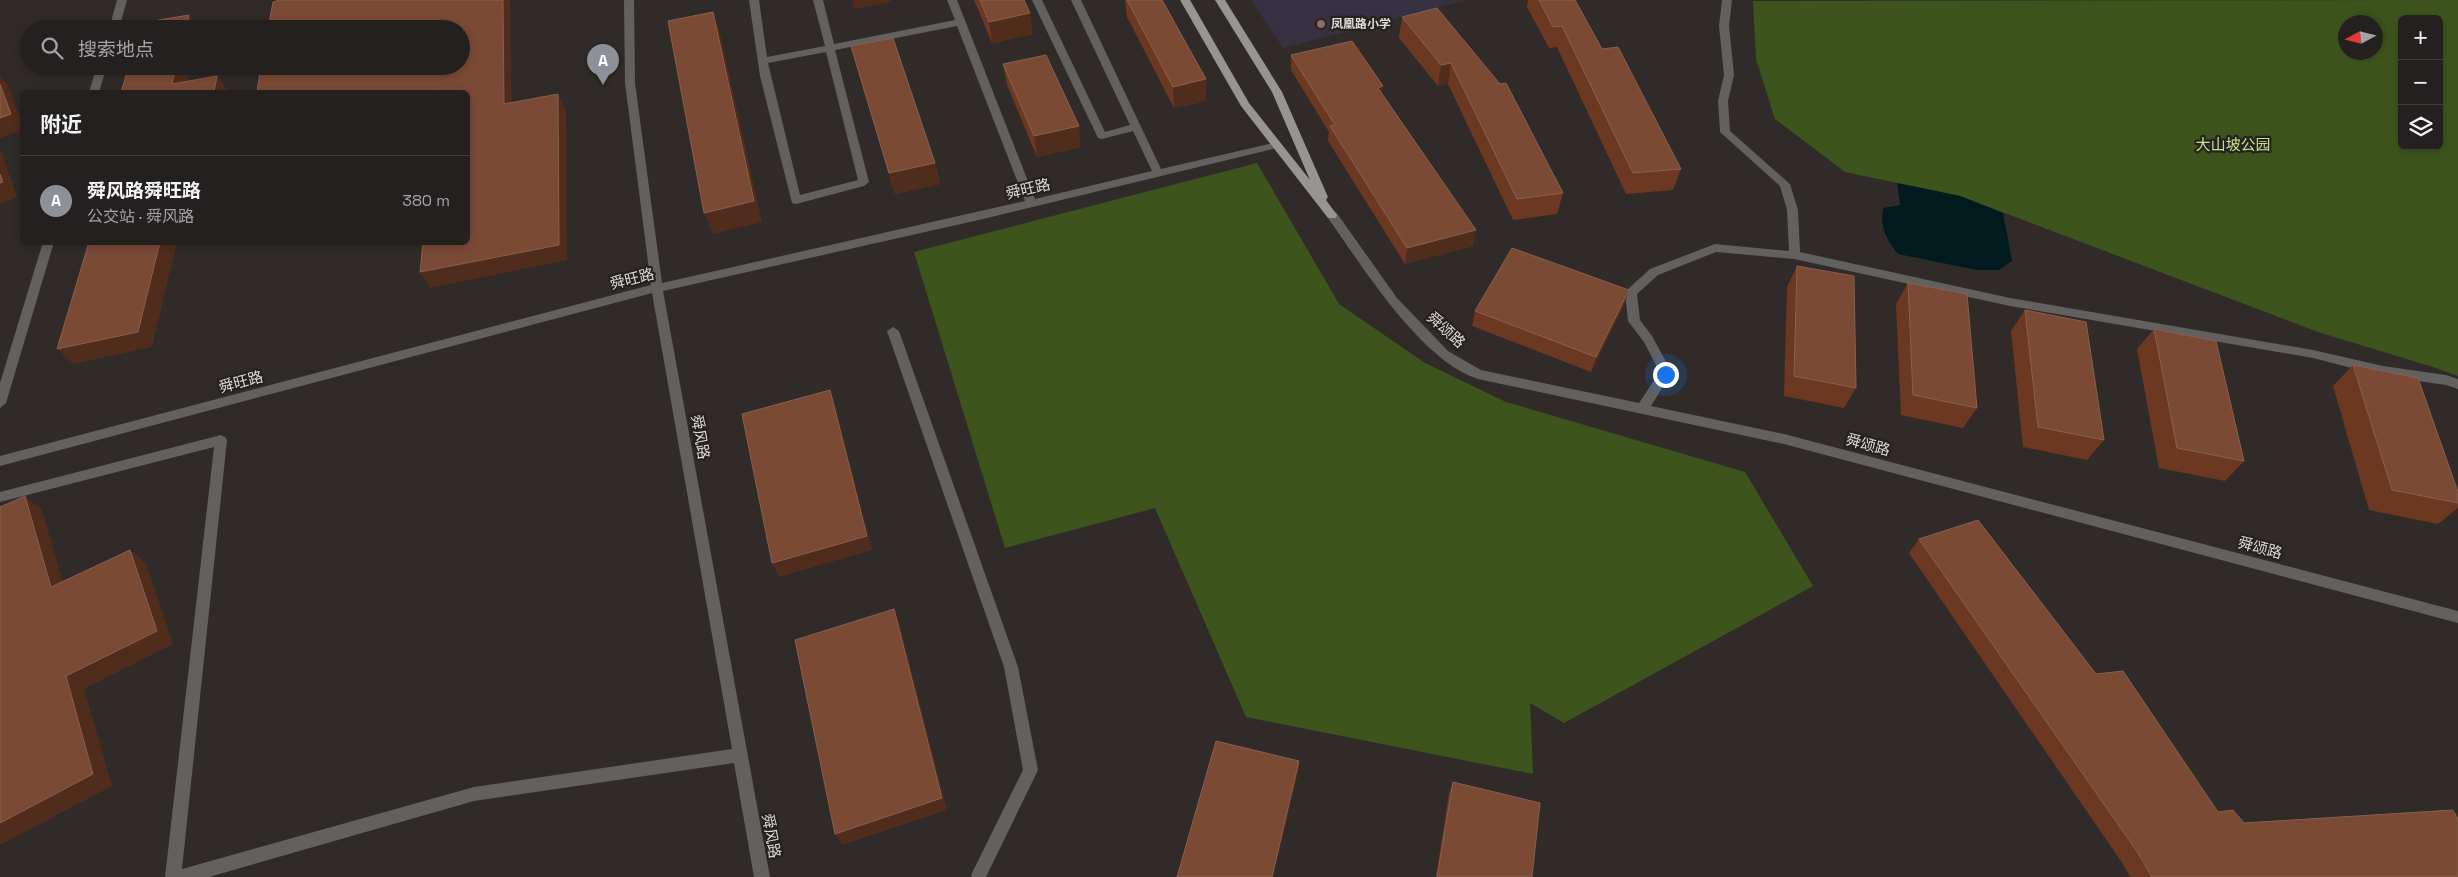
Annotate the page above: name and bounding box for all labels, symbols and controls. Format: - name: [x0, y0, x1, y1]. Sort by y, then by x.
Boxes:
- north arrow: [2338, 15, 2383, 60]
- map controls: [2398, 15, 2443, 150]
- button: +: [2398, 15, 2443, 60]
- place label: 凤凰路小学: [1331, 16, 1391, 32]
- marker: 凤凰路小学: [1315, 18, 1327, 30]
- search box: [20, 20, 470, 75]
- icon: search: [38, 34, 66, 62]
- text: 搜索地点: [78, 37, 154, 62]
- pin: A: [587, 44, 619, 85]
- button: −: [2398, 60, 2443, 105]
- button: layers: [2398, 105, 2443, 150]
- text: 附近: [40, 111, 82, 138]
- park label: 大山坡公园: [2195, 135, 2271, 154]
- street label: 舜旺路: [1004, 174, 1052, 203]
- text: 舜风路舜旺路: [87, 178, 201, 203]
- text: A: [51, 190, 61, 211]
- text: 380 m: [402, 190, 450, 211]
- text: 公交站 · 舜风路: [87, 206, 194, 227]
- street label: 舜旺路: [608, 264, 656, 293]
- street label: 舜颂路: [1423, 308, 1469, 352]
- your location: [1653, 362, 1679, 388]
- street label: 舜旺路: [217, 367, 265, 397]
- street label: 舜风路: [687, 413, 714, 461]
- street label: 舜颂路: [1844, 430, 1892, 460]
- street label: 舜颂路: [2236, 533, 2284, 563]
- street label: 舜风路: [758, 812, 785, 860]

